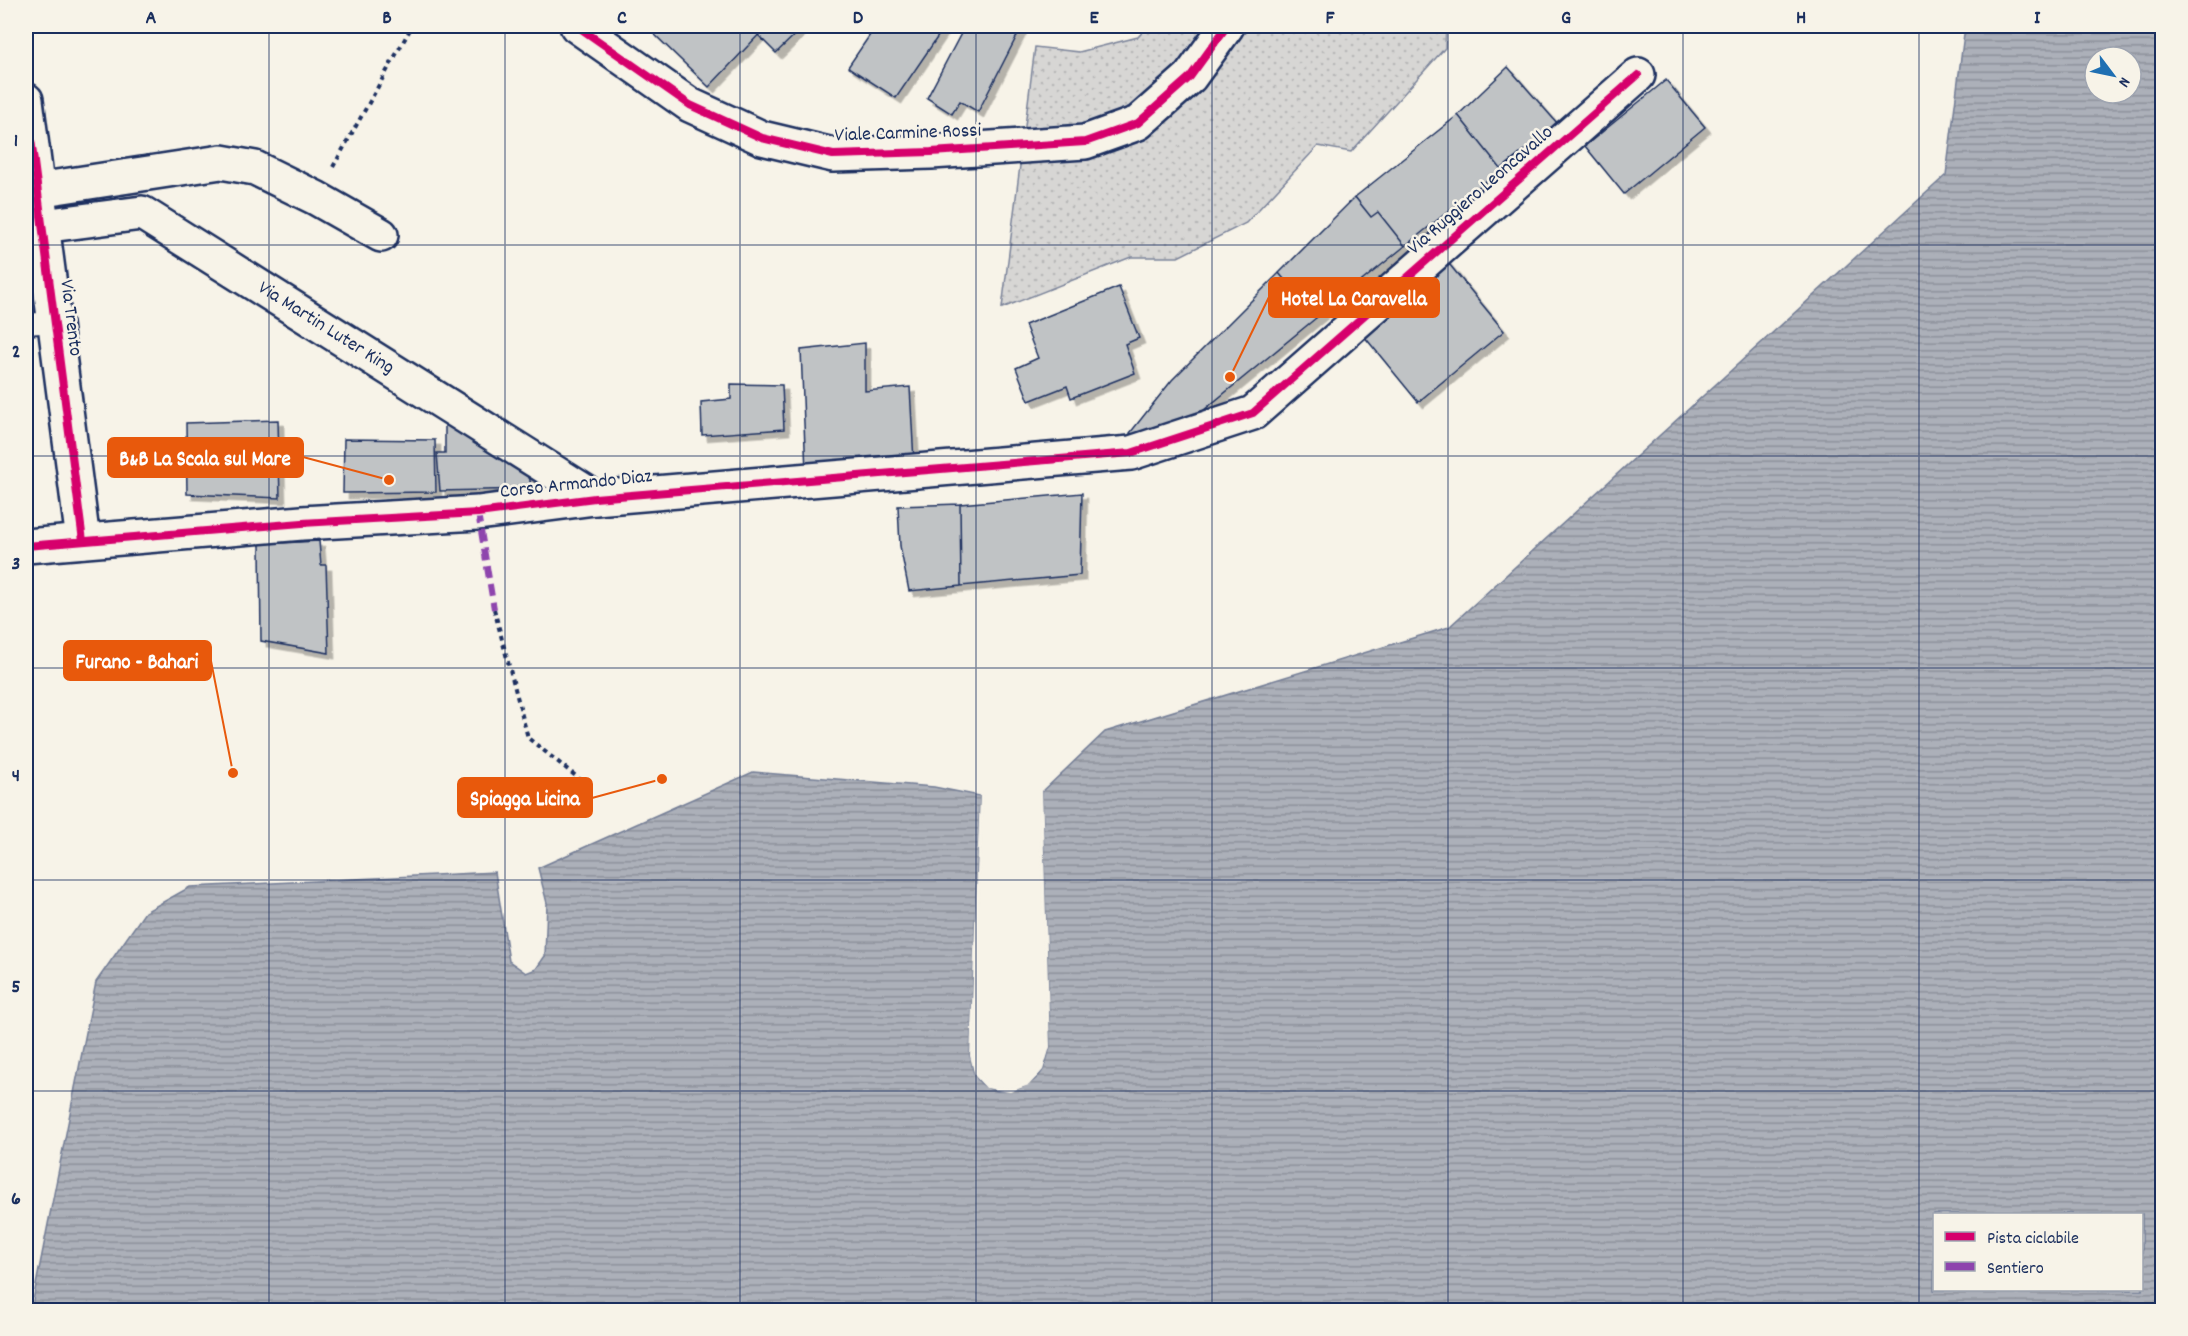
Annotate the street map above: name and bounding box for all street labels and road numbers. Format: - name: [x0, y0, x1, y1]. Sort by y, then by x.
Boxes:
- street label: Viale Carmine Rossi: [834, 117, 982, 151]
- street label: Via Ruggiero Leoncavallo: [1402, 120, 1560, 262]
- street label: Via Martin Luter King: [252, 275, 400, 382]
- street label: Via Trento: [51, 278, 89, 358]
- street label: Corso Armando Diaz: [499, 463, 654, 507]

